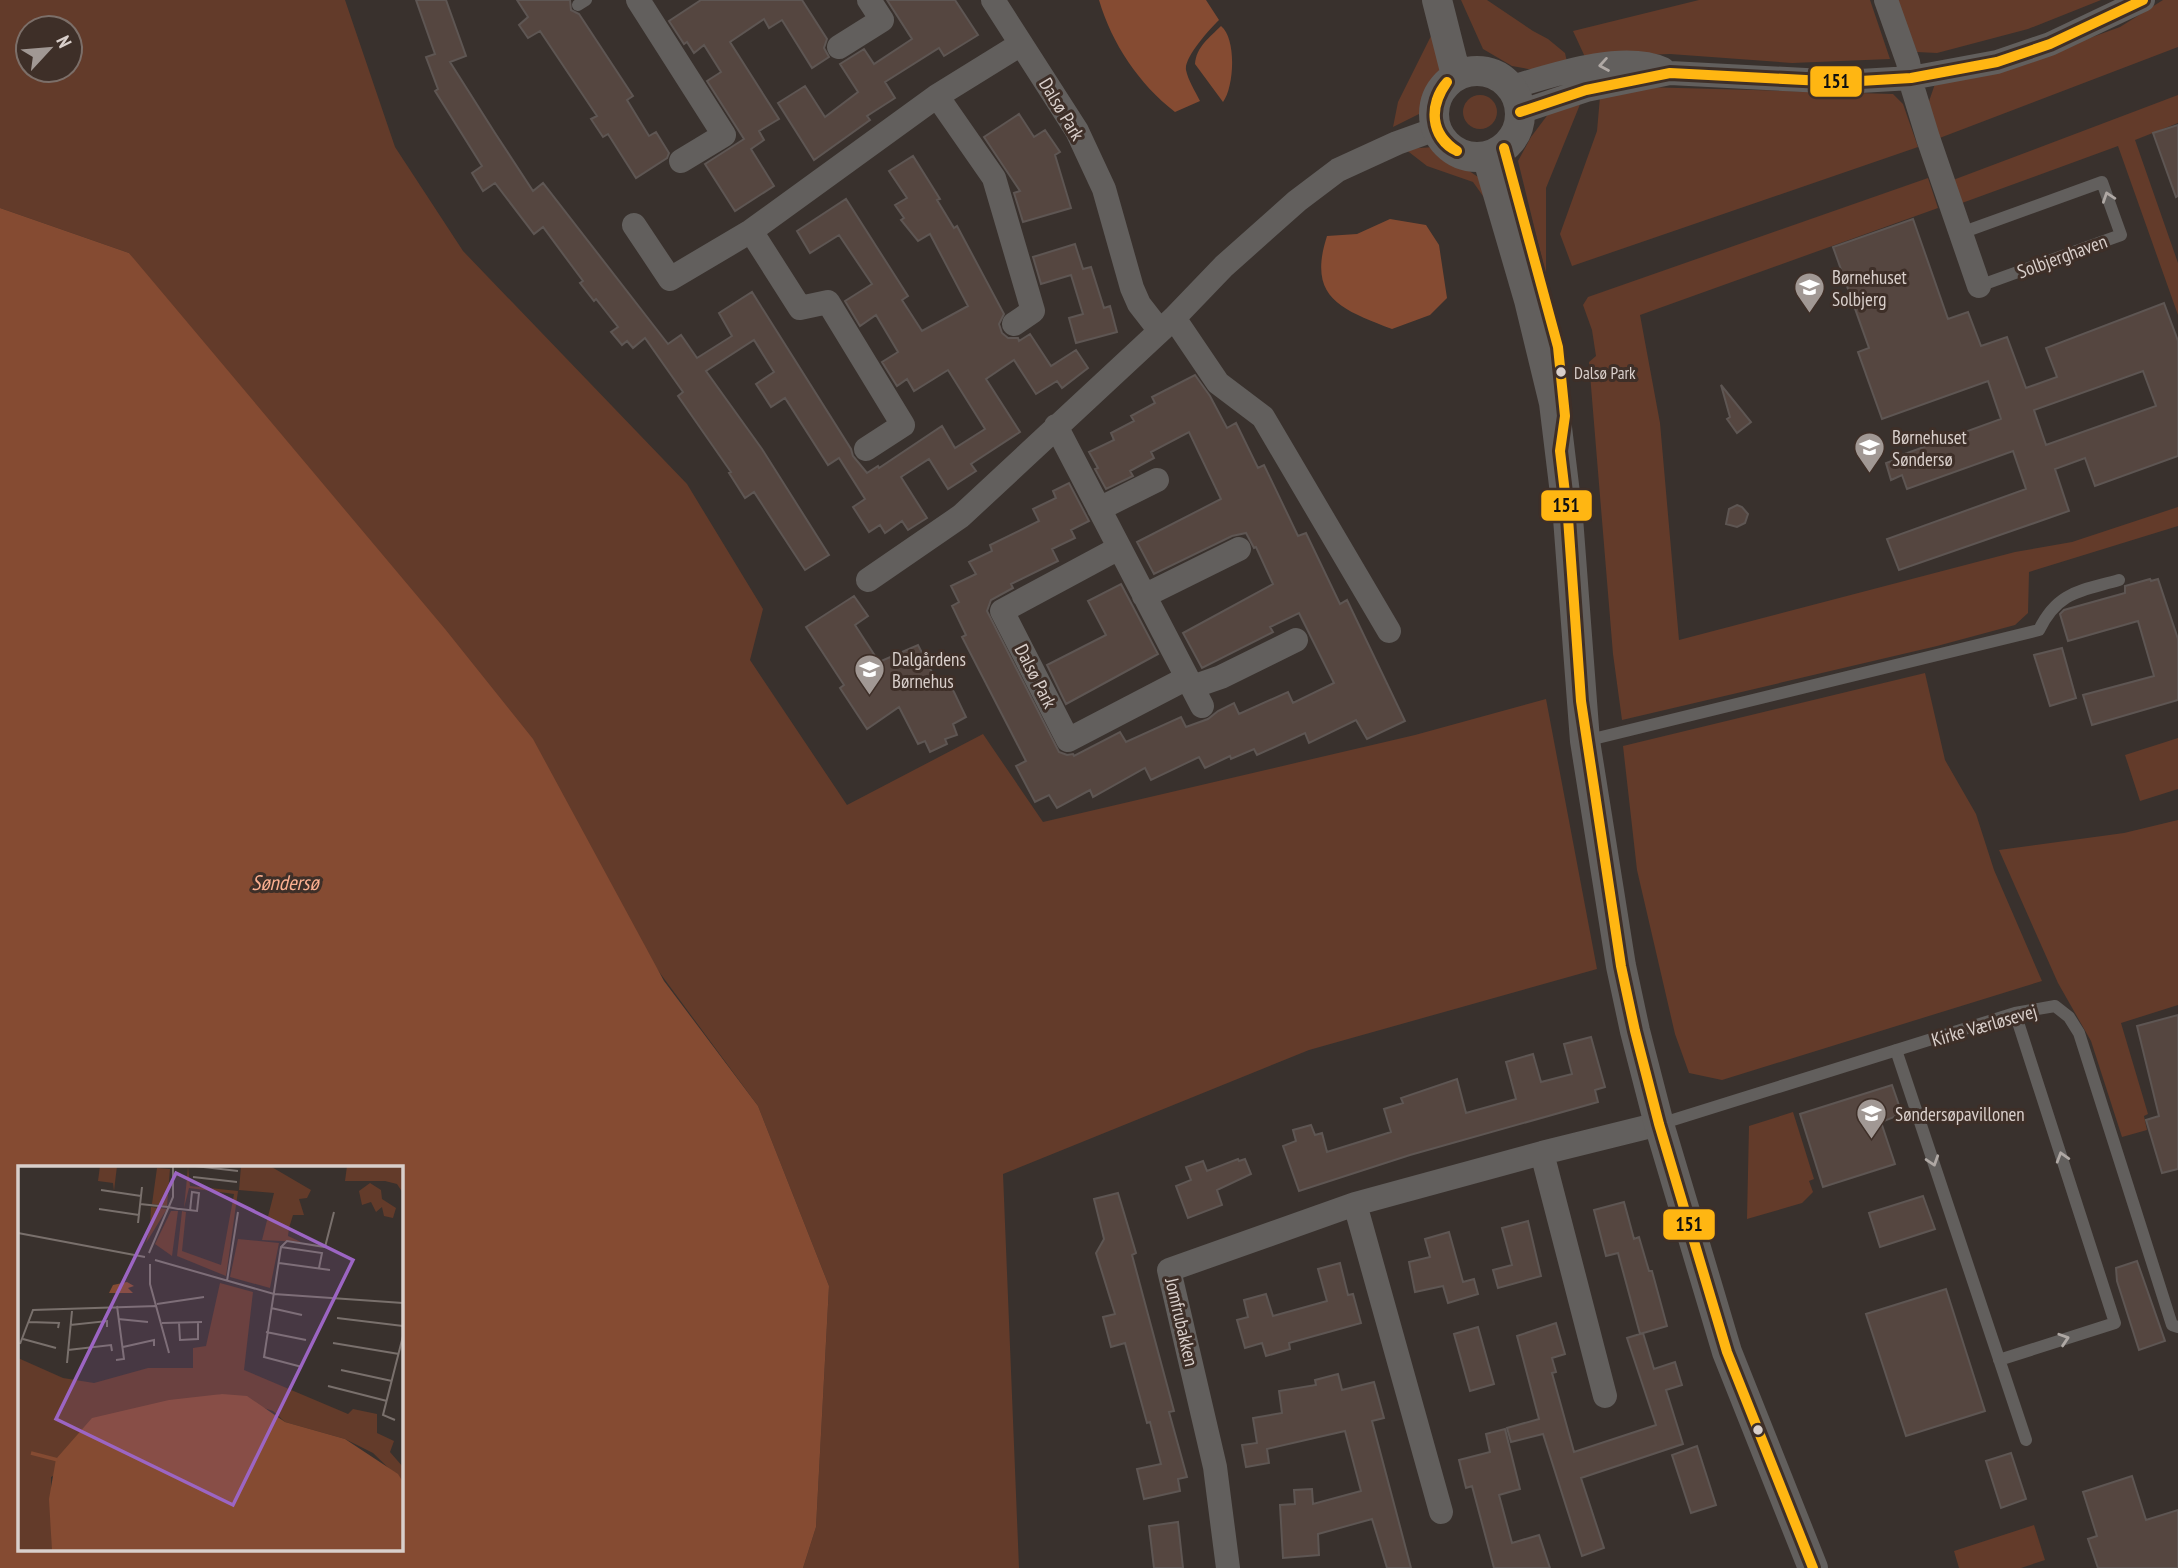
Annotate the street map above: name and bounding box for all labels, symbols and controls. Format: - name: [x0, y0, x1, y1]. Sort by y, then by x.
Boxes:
- north arrow: [14, 14, 84, 84]
- text: N: [51, 32, 77, 51]
- one-way arrow: [1598, 57, 1610, 72]
- line badge: 151: [1809, 65, 1863, 98]
- text: 151: [1822, 69, 1850, 93]
- street label: Dalsø Park: [1034, 73, 1090, 145]
- one-way arrow: [2102, 192, 2116, 204]
- street label: Solbjerghaven: [2014, 229, 2110, 283]
- place label: Børnehuset Solbjerg: [1832, 265, 1908, 311]
- school or university icon: Børnehuset Solbjerg: [1792, 271, 1826, 315]
- place label: Dalsø Park: [1574, 362, 1636, 384]
- marker: Dalsø Park: [1554, 365, 1568, 379]
- place label: Børnehuset Søndersø: [1892, 425, 1968, 471]
- school or university icon: Børnehuset Søndersø: [1852, 431, 1886, 475]
- line badge: 151: [1540, 489, 1593, 522]
- text: 151: [1552, 493, 1580, 517]
- street label: Dalsø Park: [1010, 640, 1063, 713]
- place label: Dalgårdens Børnehus: [892, 647, 966, 693]
- school or university icon: Dalgårdens Børnehus: [852, 653, 886, 697]
- water label: Søndersø: [251, 869, 320, 896]
- street label: Kirke Værløsevej: [1928, 998, 2040, 1052]
- school or university icon: Søndersøpavillonen: [1855, 1097, 1889, 1141]
- place label: Søndersøpavillonen: [1895, 1102, 2025, 1126]
- one-way arrow: [2056, 1152, 2071, 1164]
- one-way arrow: [1925, 1155, 1939, 1167]
- inset map: [18, 1166, 402, 1550]
- line badge: 151: [1662, 1208, 1716, 1241]
- text: 151: [1675, 1212, 1703, 1236]
- street label: Jomfrubakken: [1160, 1274, 1204, 1369]
- one-way arrow: [2057, 1333, 2070, 1347]
- unlabelled marker: [1751, 1423, 1765, 1437]

